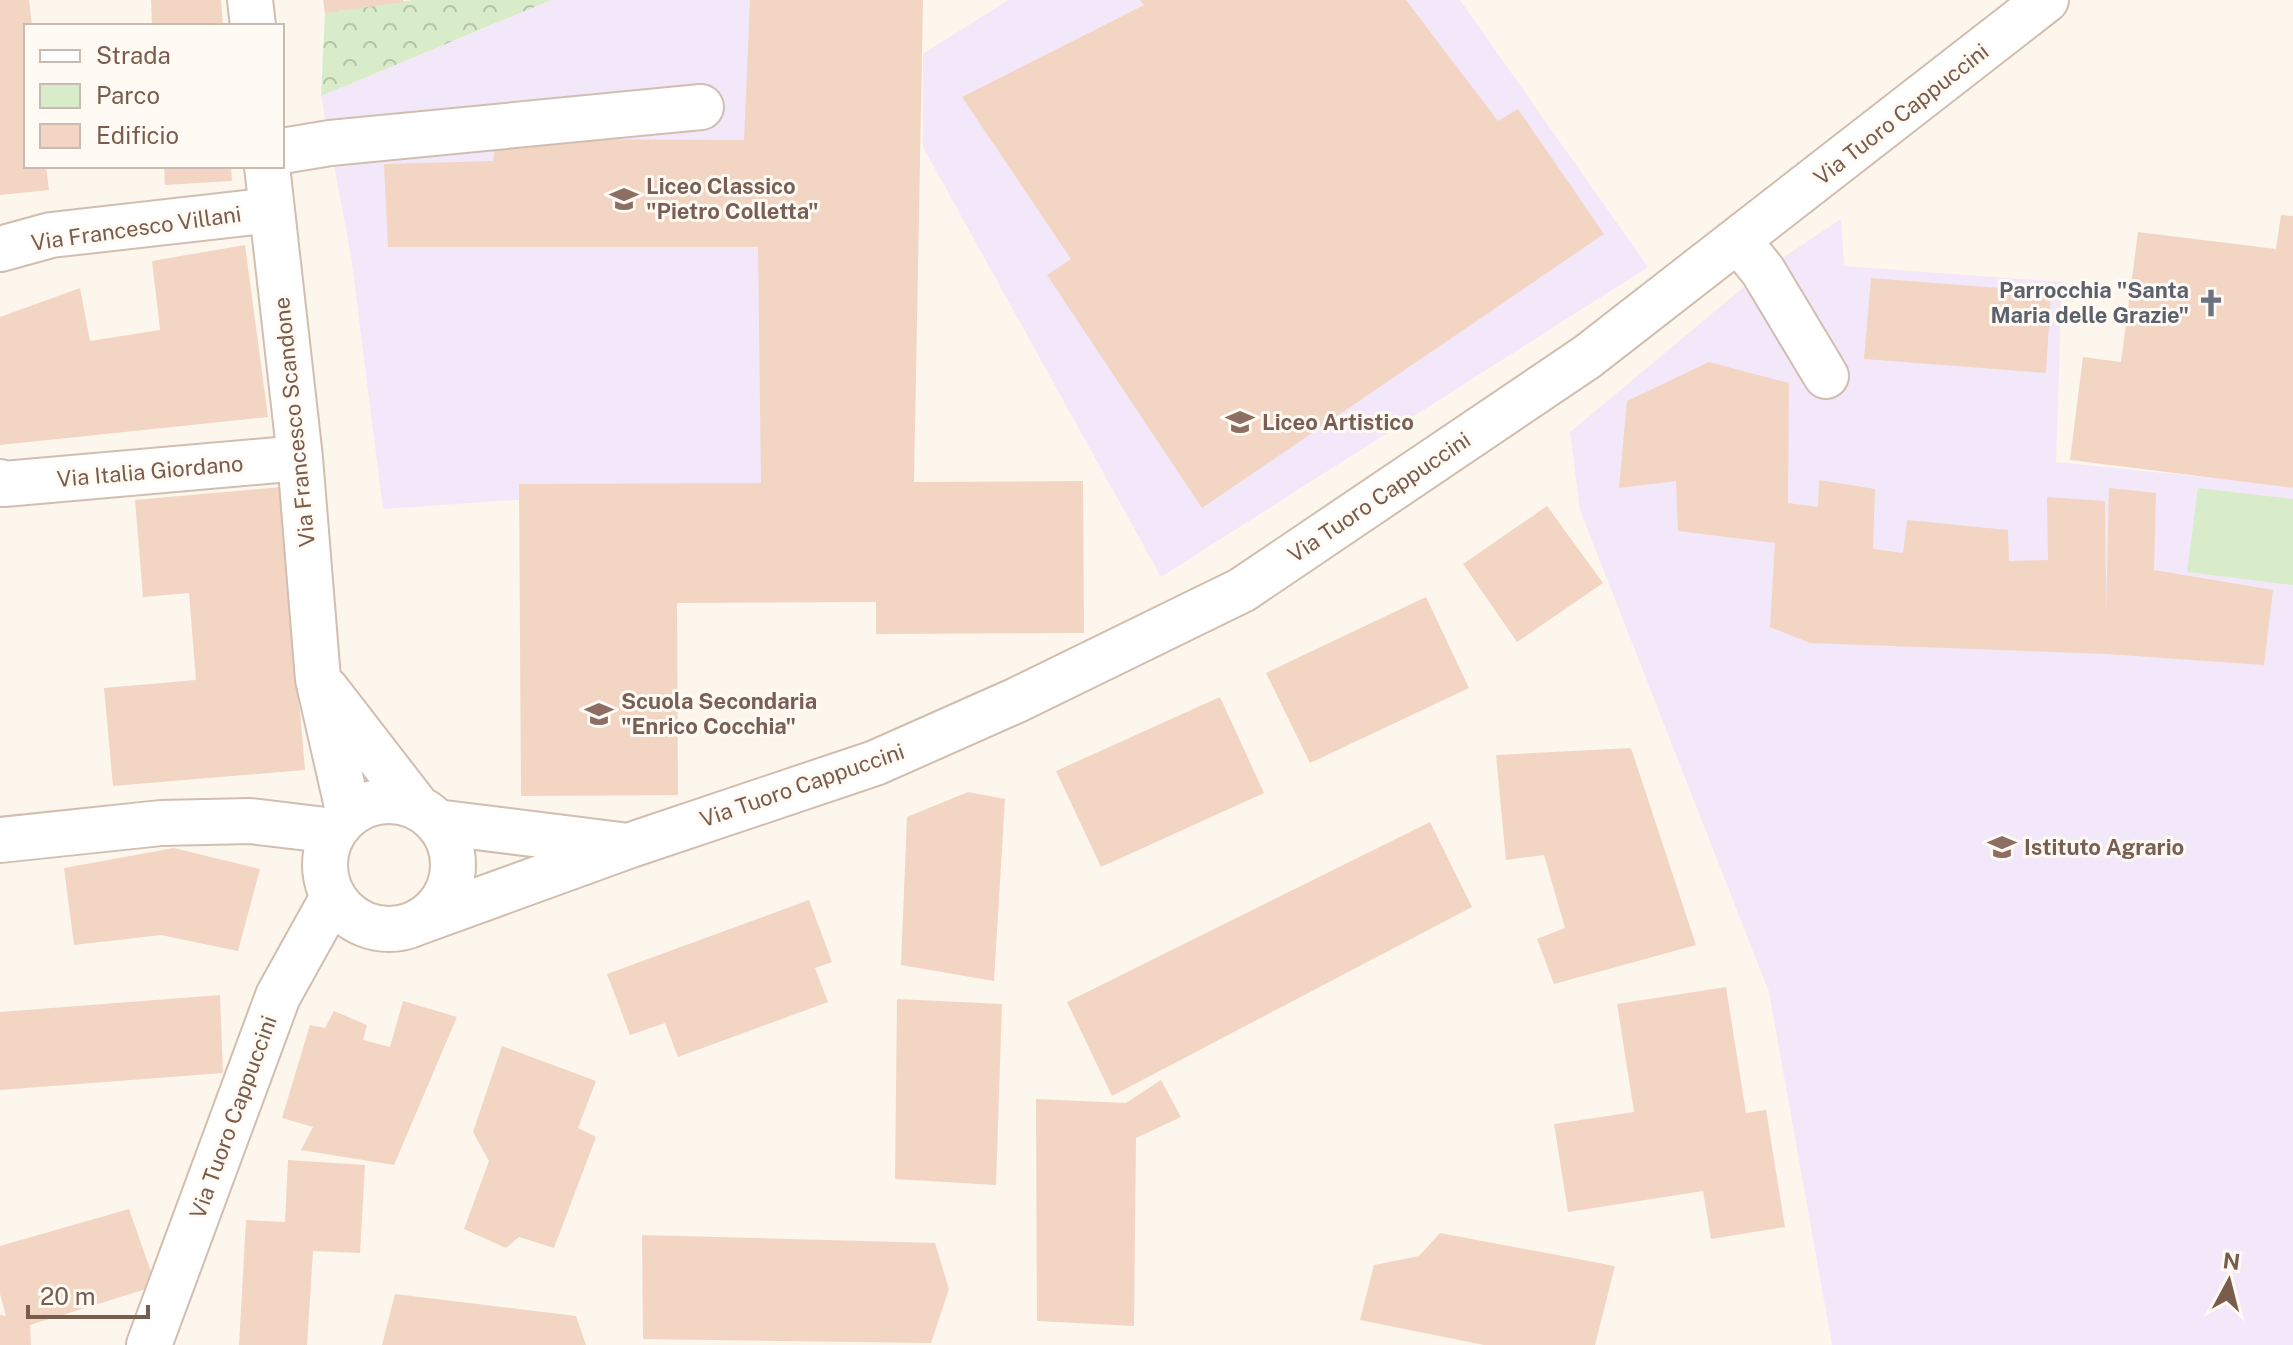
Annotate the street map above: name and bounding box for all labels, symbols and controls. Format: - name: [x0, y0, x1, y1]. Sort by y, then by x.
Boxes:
- legend: [24, 24, 284, 168]
- street label: Via Tuoro Cappuccini: [1809, 38, 1993, 190]
- text: Strada: [96, 41, 171, 69]
- text: Parco: [96, 81, 160, 109]
- text: Edificio: [96, 121, 179, 149]
- place label: Liceo Classico "Pietro Colletta": [646, 173, 819, 224]
- school or university icon: Liceo Classico "Pietro Colletta": [609, 184, 639, 214]
- street label: Via Francesco Villani: [29, 200, 243, 256]
- place label: Parrocchia "Santa Maria delle Grazie": [1990, 277, 2189, 328]
- church icon: Parrocchia "Santa Maria delle Grazie": [2196, 288, 2226, 318]
- street label: Via Francesco Scandone: [268, 296, 320, 548]
- school or university icon: Liceo Artistico: [1225, 407, 1255, 437]
- place label: Liceo Artistico: [1262, 409, 1414, 435]
- street label: Via Tuoro Cappuccini: [1283, 426, 1475, 568]
- street label: Via Italia Giordano: [56, 450, 244, 492]
- place label: Scuola Secondaria "Enrico Cocchia": [621, 688, 817, 739]
- school or university icon: Scuola Secondaria "Enrico Cocchia": [584, 699, 614, 729]
- street label: Via Tuoro Cappuccini: [696, 738, 908, 832]
- school or university icon: Istituto Agrario: [1987, 832, 2017, 862]
- place label: Istituto Agrario: [2024, 834, 2184, 860]
- street label: Via Tuoro Cappuccini: [184, 1012, 282, 1222]
- north arrow: [2189, 1241, 2269, 1321]
- text: N: [2221, 1247, 2242, 1275]
- scale bar: [28, 1269, 148, 1319]
- text: 20 m: [40, 1282, 96, 1310]

